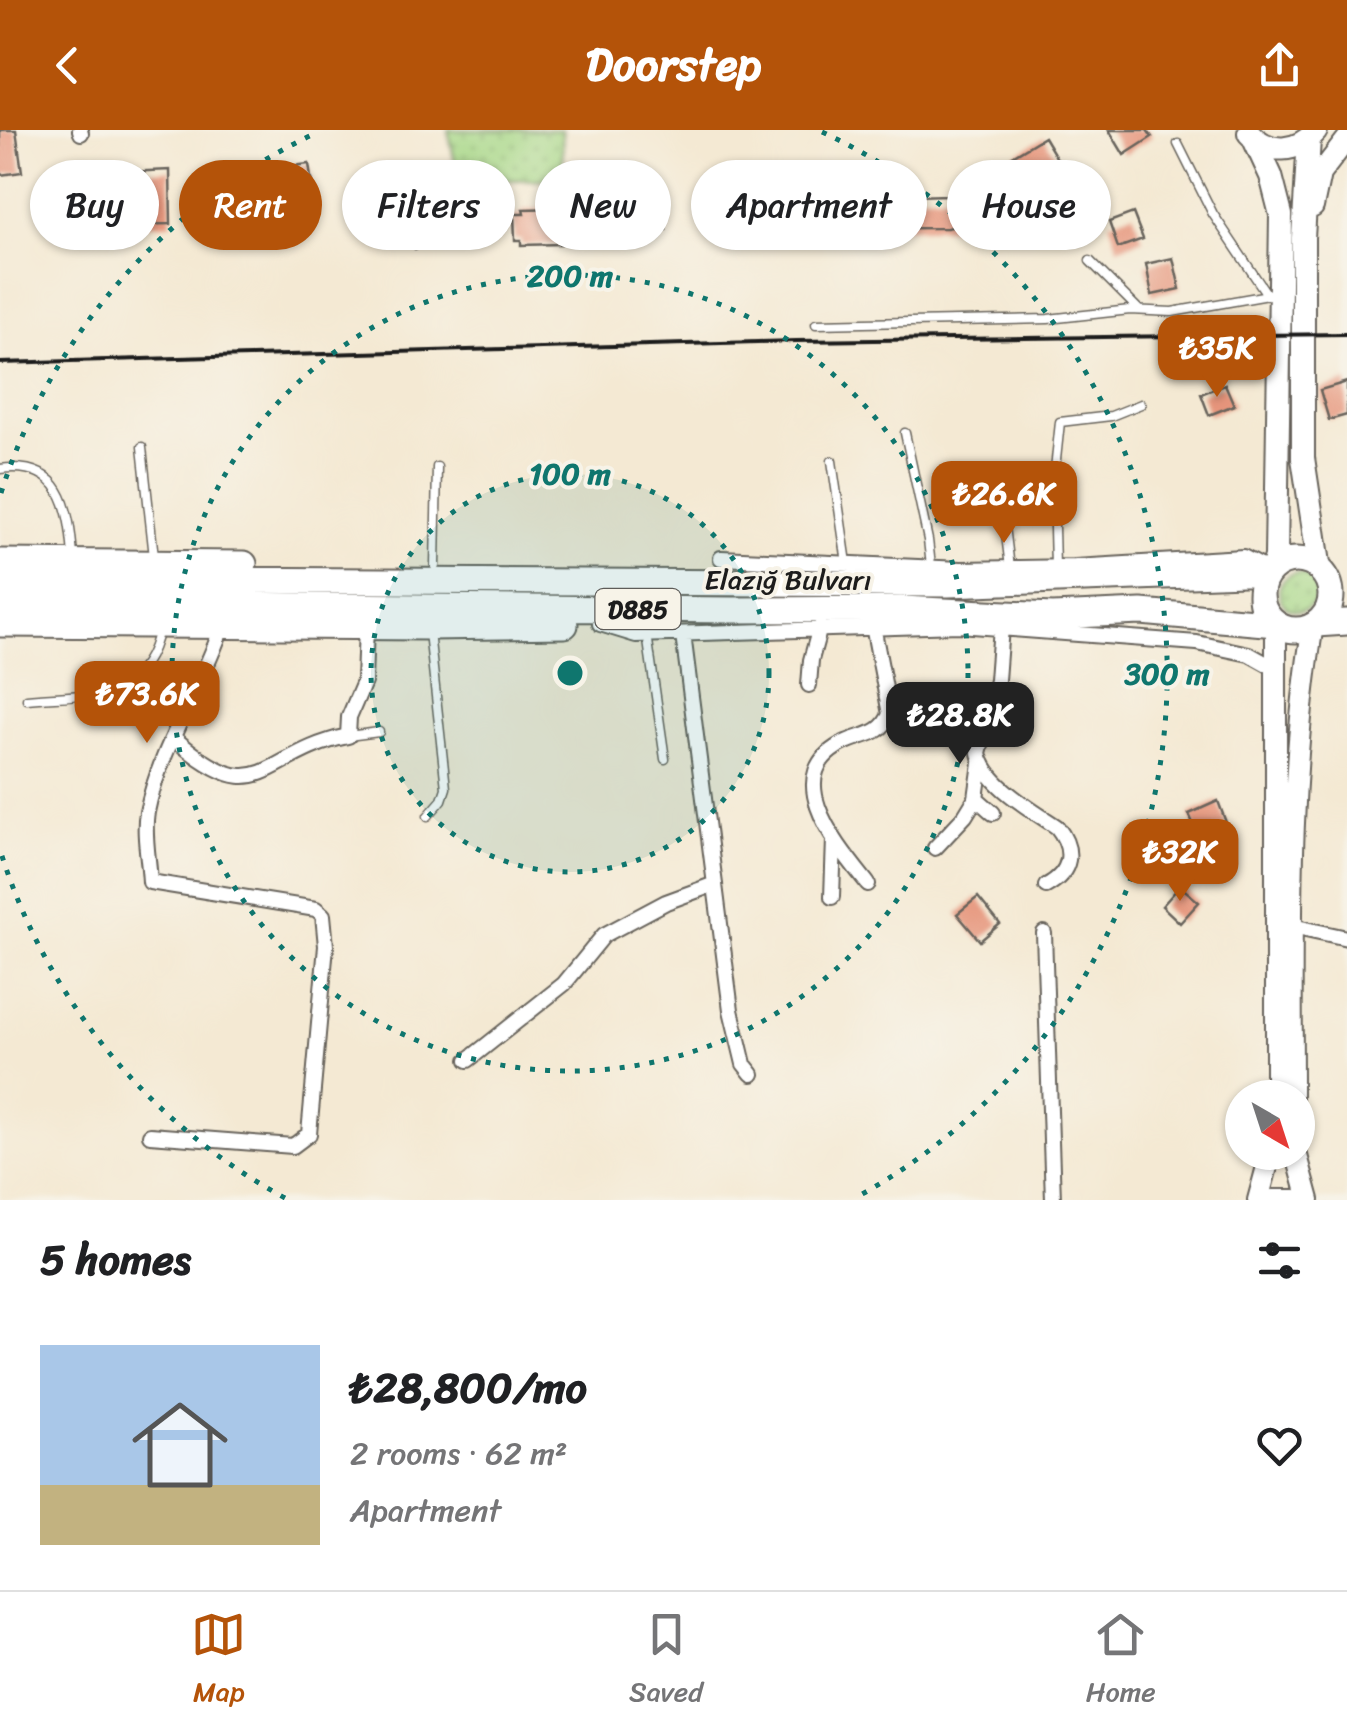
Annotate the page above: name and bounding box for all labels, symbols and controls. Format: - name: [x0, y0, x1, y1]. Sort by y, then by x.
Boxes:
- text: Doorstep: [586, 25, 761, 105]
- icon: back: [40, 38, 95, 93]
- icon: share: [1252, 38, 1307, 93]
- chip: Buy: [30, 160, 159, 250]
- chip: Rent: [179, 160, 322, 250]
- chip: Filters: [342, 160, 515, 250]
- chip: New: [535, 160, 671, 250]
- chip: Apartment: [691, 160, 927, 250]
- chip: House: [947, 160, 1111, 250]
- text: 200 m: [527, 249, 613, 303]
- pin: ₺35K: [1158, 315, 1276, 400]
- text: ₺35K: [1180, 319, 1254, 376]
- text: 100 m: [529, 447, 611, 501]
- pin: ₺26.6K: [923, 461, 1085, 546]
- text: ₺26.6K: [953, 465, 1055, 522]
- street label: Elazığ Bulvarı: [705, 555, 871, 604]
- road number: D885: [596, 589, 680, 629]
- text: 300 m: [1123, 647, 1210, 701]
- centre of rings: [552, 655, 588, 691]
- pin: ₺73.6K: [66, 661, 228, 746]
- text: ₺73.6K: [97, 665, 197, 722]
- pin: ₺28.8K: [879, 682, 1041, 767]
- text: ₺28.8K: [908, 686, 1012, 743]
- pin: ₺32K: [1121, 819, 1239, 904]
- text: ₺32K: [1143, 823, 1217, 880]
- north arrow: [1225, 1080, 1315, 1170]
- map controls: [1225, 1080, 1315, 1170]
- text: 5 homes: [40, 1223, 191, 1297]
- icon: filters: [1252, 1233, 1307, 1288]
- text: ₺28,800/mo: [350, 1351, 587, 1425]
- icon: home: [120, 1385, 240, 1505]
- icon: heart: [1252, 1418, 1307, 1473]
- text: 2 rooms · 62 m²: [350, 1425, 567, 1482]
- text: Apartment: [350, 1482, 501, 1539]
- tab: Map: [191, 1607, 246, 1716]
- tab: Saved: [629, 1607, 703, 1716]
- tab: Home: [1086, 1607, 1156, 1716]

